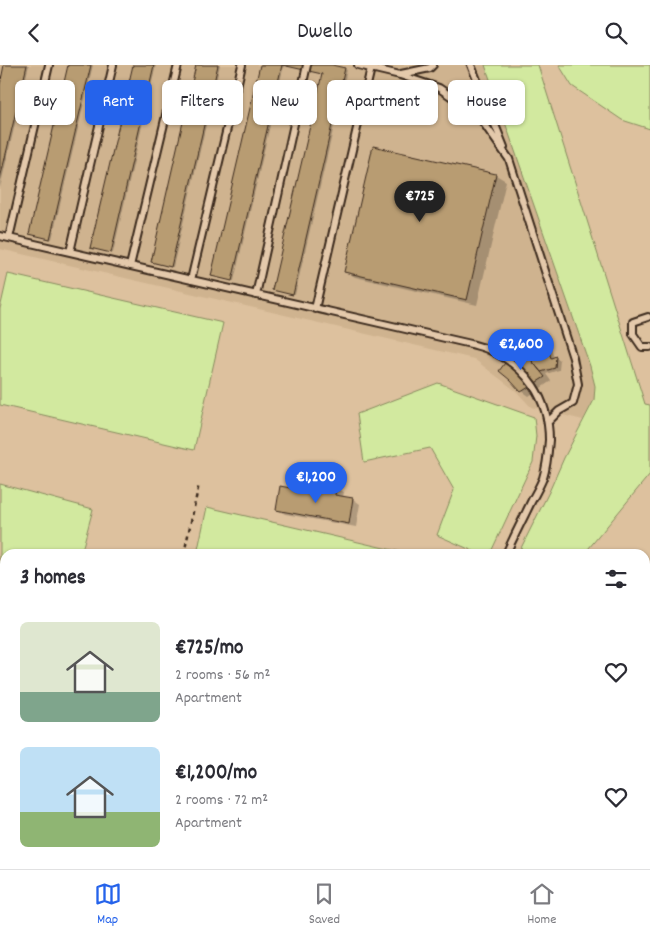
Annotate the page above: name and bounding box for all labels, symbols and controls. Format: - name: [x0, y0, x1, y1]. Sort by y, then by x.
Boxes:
- text: Dwello: [297, 17, 353, 48]
- icon: back: [20, 19, 48, 47]
- icon: search: [602, 19, 630, 47]
- chip: Buy: [15, 80, 75, 125]
- chip: Rent: [85, 80, 152, 125]
- chip: Filters: [162, 80, 243, 125]
- chip: New: [253, 80, 317, 125]
- chip: Apartment: [327, 80, 438, 125]
- chip: House: [448, 80, 525, 125]
- pin: €725: [390, 181, 450, 223]
- text: €725: [405, 185, 435, 208]
- pin: €2,600: [480, 329, 562, 371]
- text: €2,600: [499, 333, 543, 356]
- pin: €1,200: [275, 461, 357, 504]
- text: €1,200: [296, 466, 336, 489]
- text: 3 homes: [20, 564, 86, 594]
- icon: filters: [602, 565, 630, 593]
- text: €725/mo: [175, 634, 243, 664]
- icon: home: [60, 642, 120, 702]
- icon: heart: [602, 658, 630, 686]
- text: 2 rooms · 56 m²: [175, 664, 270, 687]
- text: Apartment: [175, 687, 242, 710]
- text: €1,200/mo: [175, 759, 257, 789]
- icon: home: [60, 767, 120, 827]
- icon: heart: [602, 783, 630, 811]
- text: 2 rooms · 72 m²: [175, 789, 268, 812]
- text: Apartment: [175, 812, 242, 835]
- tab: Map: [94, 880, 122, 930]
- tab: Saved: [309, 880, 340, 930]
- tab: Home: [527, 880, 556, 930]

